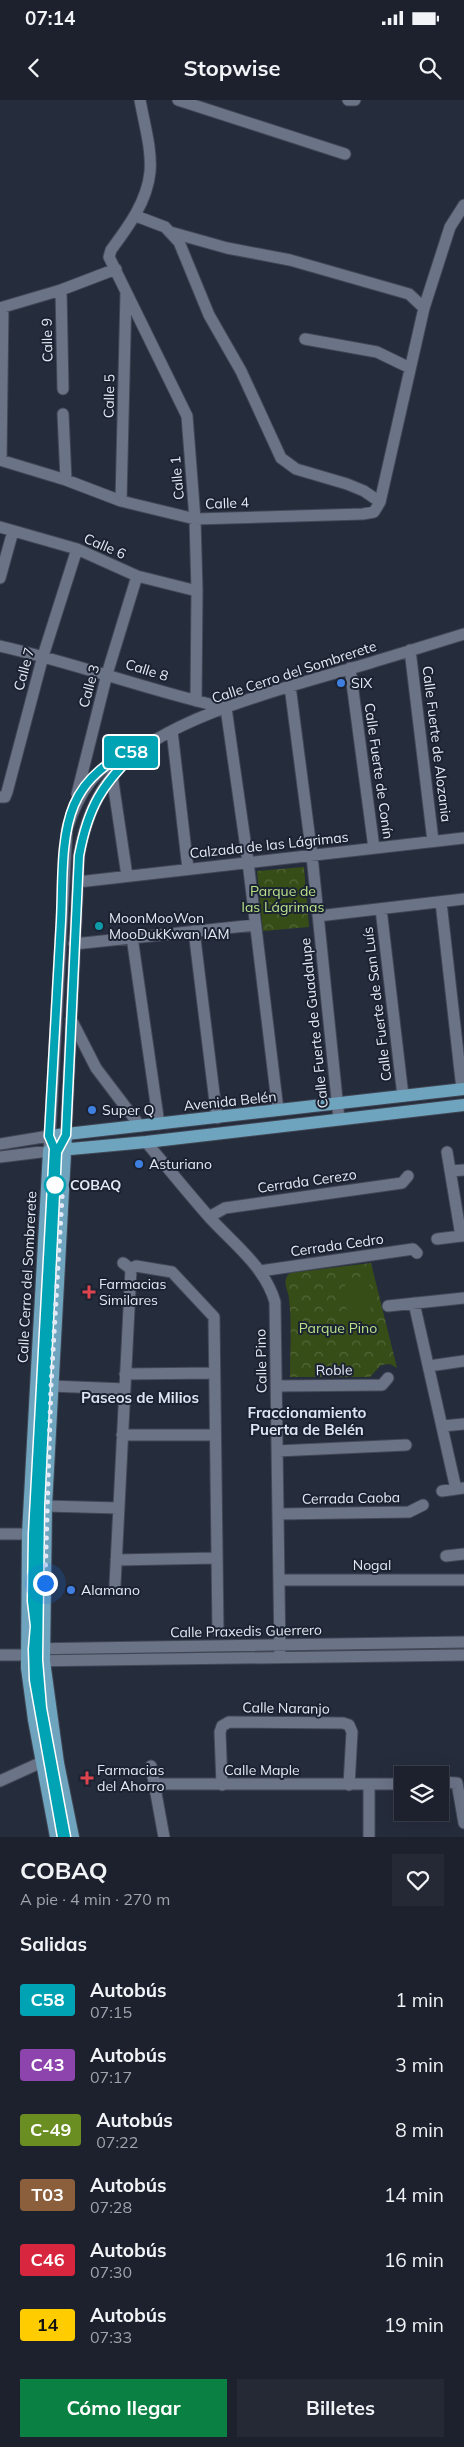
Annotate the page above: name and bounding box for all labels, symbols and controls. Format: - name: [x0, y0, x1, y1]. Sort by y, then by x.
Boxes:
- text: 07:14: [25, 6, 75, 30]
- icon: back: [20, 54, 48, 82]
- text: Stopwise: [184, 54, 281, 82]
- icon: search: [416, 54, 444, 82]
- street label: Calle 9: [38, 318, 56, 362]
- street label: Calle 5: [100, 374, 118, 418]
- street label: Calle 1: [166, 455, 188, 501]
- street label: Calle 4: [205, 493, 250, 513]
- street label: Calle 6: [81, 529, 129, 563]
- street label: Calle Cerro del Sombrerete: [209, 637, 379, 707]
- street label: Calle 7: [10, 645, 38, 693]
- street label: Calle 8: [123, 655, 171, 685]
- street label: Calle 3: [75, 662, 103, 710]
- street label: Calle Fuerte de Alozania: [418, 665, 456, 823]
- place label: SIX: [351, 674, 372, 692]
- marker: SIX: [335, 677, 347, 689]
- street label: Calle Fuerte de Conín: [361, 702, 397, 840]
- line badge: C58: [102, 736, 160, 768]
- text: C58: [114, 740, 148, 763]
- street label: Calzada de las Lágrimas: [189, 828, 349, 862]
- park label: Parque de las Lágrimas: [242, 882, 324, 916]
- place label: MoonMooWon MooDukKwan IAM: [109, 909, 229, 943]
- marker: MoonMooWon MooDukKwan IAM: [93, 920, 105, 932]
- street label: Calle Fuerte de San Luís: [359, 926, 395, 1082]
- street label: Calle Fuerte de Guadalupe: [296, 937, 332, 1109]
- street label: Avenida Belén: [183, 1087, 277, 1115]
- place label: Super Q: [102, 1101, 154, 1119]
- marker: Super Q: [86, 1104, 98, 1116]
- place label: Asturiano: [149, 1155, 212, 1173]
- marker: Asturiano: [133, 1158, 145, 1170]
- street label: Cerrada Cerezo: [256, 1165, 358, 1197]
- marker: COBAQ: [44, 1174, 66, 1196]
- place label: COBAQ: [70, 1176, 121, 1194]
- street label: Calle Cerro del Sombrerete: [14, 1191, 40, 1363]
- street label: Cerrada Cedro: [289, 1230, 385, 1260]
- place label: Farmacias Similares: [99, 1275, 166, 1309]
- marker: Farmacias Similares: [83, 1286, 95, 1298]
- park label: Parque Pino: [299, 1319, 377, 1337]
- street label: Calle Pino: [251, 1329, 271, 1393]
- street label: Roble: [315, 1361, 353, 1379]
- district label: Paseos de Milios: [81, 1388, 199, 1407]
- district label: Fraccionamiento Puerta de Belén: [248, 1403, 367, 1439]
- street label: Cerrada Caoba: [302, 1488, 400, 1508]
- street label: Nogal: [353, 1556, 391, 1574]
- your location: [33, 1571, 58, 1596]
- place label: Alamano: [81, 1581, 140, 1599]
- marker: Alamano: [65, 1584, 77, 1596]
- street label: Calle Praxedis Guerrero: [170, 1621, 322, 1641]
- street label: Calle Naranjo: [242, 1698, 330, 1718]
- place label: Farmacias del Ahorro: [97, 1761, 165, 1795]
- street label: Calle Maple: [224, 1761, 300, 1779]
- map controls: [394, 1766, 449, 1821]
- button: layers: [394, 1766, 449, 1821]
- marker: Farmacias del Ahorro: [81, 1772, 93, 1784]
- button: heart: [392, 1854, 444, 1906]
- text: COBAQ: [20, 1855, 108, 1885]
- text: A pie · 4 min · 270 m: [20, 1889, 170, 1909]
- text: Salidas: [20, 1932, 87, 1956]
- text: Autobús: [90, 1978, 167, 2002]
- text: C58: [31, 1988, 64, 2011]
- text: 1 min: [395, 1988, 444, 2012]
- text: 07:15: [90, 2002, 132, 2022]
- text: Autobús: [90, 2043, 167, 2067]
- text: C43: [31, 2053, 64, 2076]
- text: 3 min: [395, 2053, 444, 2077]
- text: 07:17: [90, 2067, 132, 2087]
- text: Autobús: [96, 2108, 173, 2132]
- text: C-49: [30, 2118, 71, 2141]
- text: 8 min: [395, 2118, 444, 2142]
- text: 07:22: [96, 2132, 138, 2152]
- text: Autobús: [90, 2173, 167, 2197]
- text: T03: [31, 2183, 64, 2206]
- text: 14 min: [384, 2183, 444, 2207]
- text: 07:28: [90, 2197, 132, 2217]
- text: Autobús: [90, 2238, 167, 2262]
- text: C46: [31, 2248, 64, 2271]
- text: 16 min: [384, 2248, 444, 2272]
- text: 07:30: [90, 2262, 132, 2282]
- text: Autobús: [90, 2303, 167, 2327]
- text: 14: [37, 2313, 58, 2336]
- text: 19 min: [384, 2313, 444, 2337]
- text: 07:33: [90, 2327, 132, 2347]
- button: Cómo llegar: [20, 2379, 227, 2437]
- button: Billetes: [237, 2379, 444, 2437]

